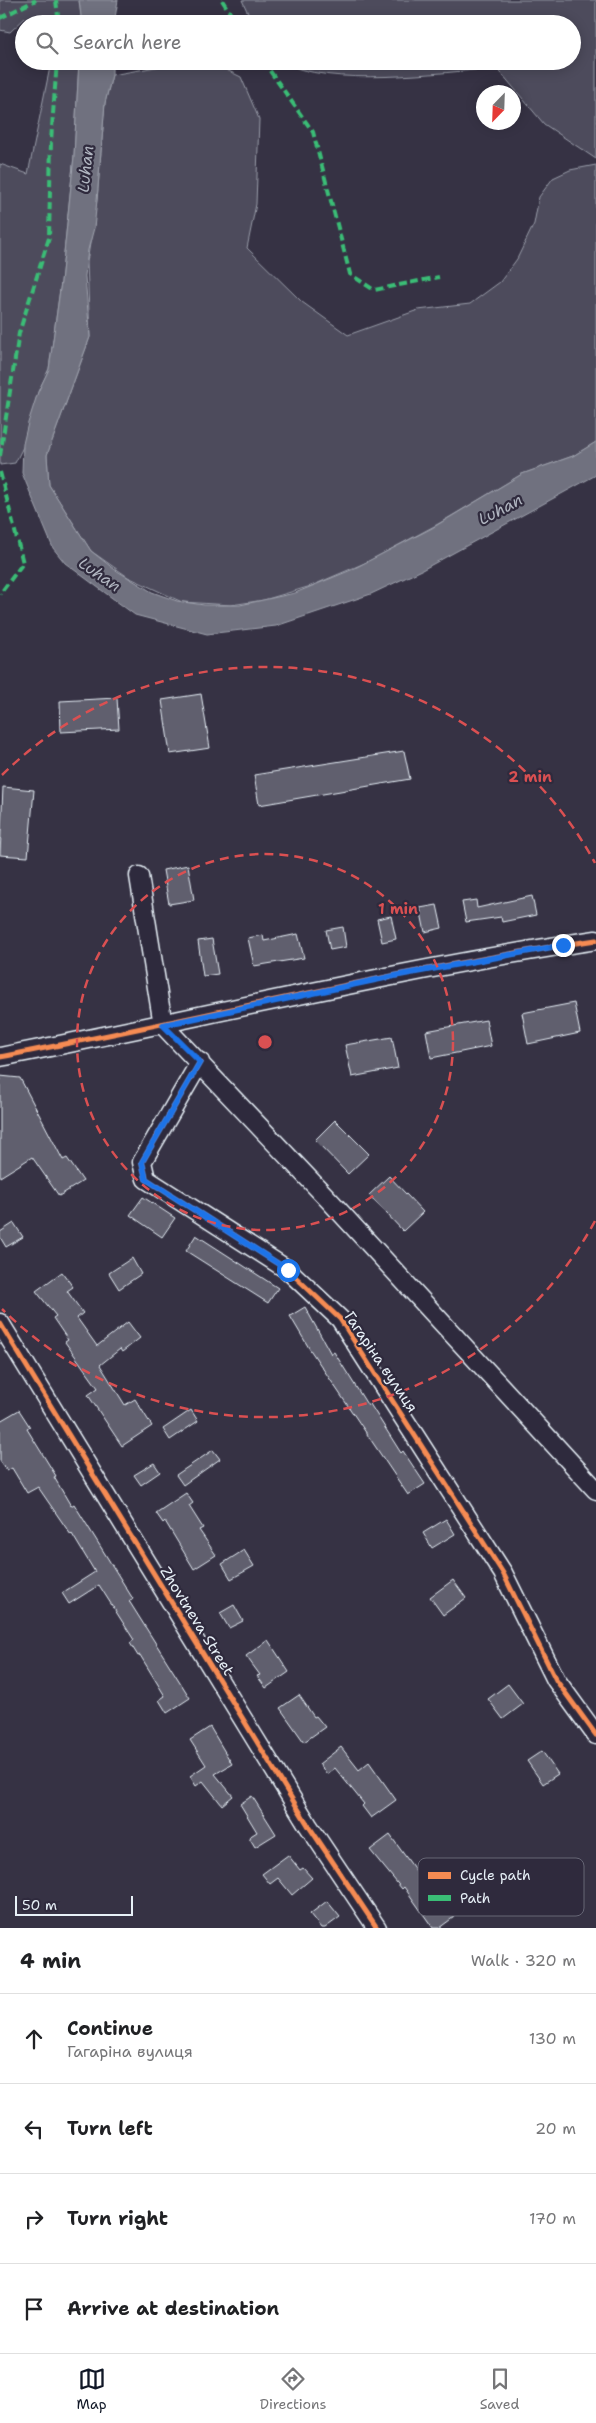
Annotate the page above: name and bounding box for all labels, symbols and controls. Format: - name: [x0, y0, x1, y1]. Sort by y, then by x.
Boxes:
- search box: [15, 15, 581, 70]
- icon: search: [33, 29, 61, 57]
- text: Search here: [73, 30, 182, 55]
- north arrow: [476, 85, 521, 130]
- water label: Luhan: [73, 145, 98, 194]
- water label: Luhan: [475, 489, 526, 530]
- water label: Luhan: [74, 552, 125, 597]
- text: 2 min: [508, 767, 552, 787]
- text: 1 min: [378, 899, 418, 919]
- route end: [552, 934, 575, 957]
- centre of rings: [256, 1033, 274, 1051]
- route start: [277, 1259, 300, 1282]
- street label: Гагаріна вулиця: [340, 1308, 422, 1416]
- street label: Zhovtneva Street: [155, 1563, 239, 1679]
- legend: [418, 1858, 584, 1916]
- text: Cycle path: [460, 1866, 531, 1884]
- text: Path: [460, 1889, 491, 1907]
- scale bar: [15, 1893, 132, 1916]
- text: 50 m: [22, 1896, 57, 1914]
- text: 4 min: [20, 1947, 81, 1975]
- text: Walk · 320 m: [471, 1950, 576, 1971]
- text: Continue: [67, 2016, 153, 2041]
- icon: ahead: [20, 2025, 48, 2053]
- text: 130 m: [529, 2028, 576, 2049]
- text: Гагаріна вулиця: [67, 2041, 193, 2062]
- icon: left: [20, 2115, 48, 2143]
- text: Turn left: [67, 2116, 153, 2141]
- text: 20 m: [535, 2118, 576, 2139]
- icon: right: [20, 2205, 48, 2233]
- text: Turn right: [67, 2206, 168, 2231]
- text: 170 m: [529, 2208, 576, 2229]
- icon: arrive: [20, 2295, 48, 2323]
- text: Arrive at destination: [67, 2296, 279, 2321]
- tab: Map: [77, 2365, 107, 2413]
- tab: Directions: [260, 2365, 326, 2413]
- tab: Saved: [480, 2365, 519, 2413]

